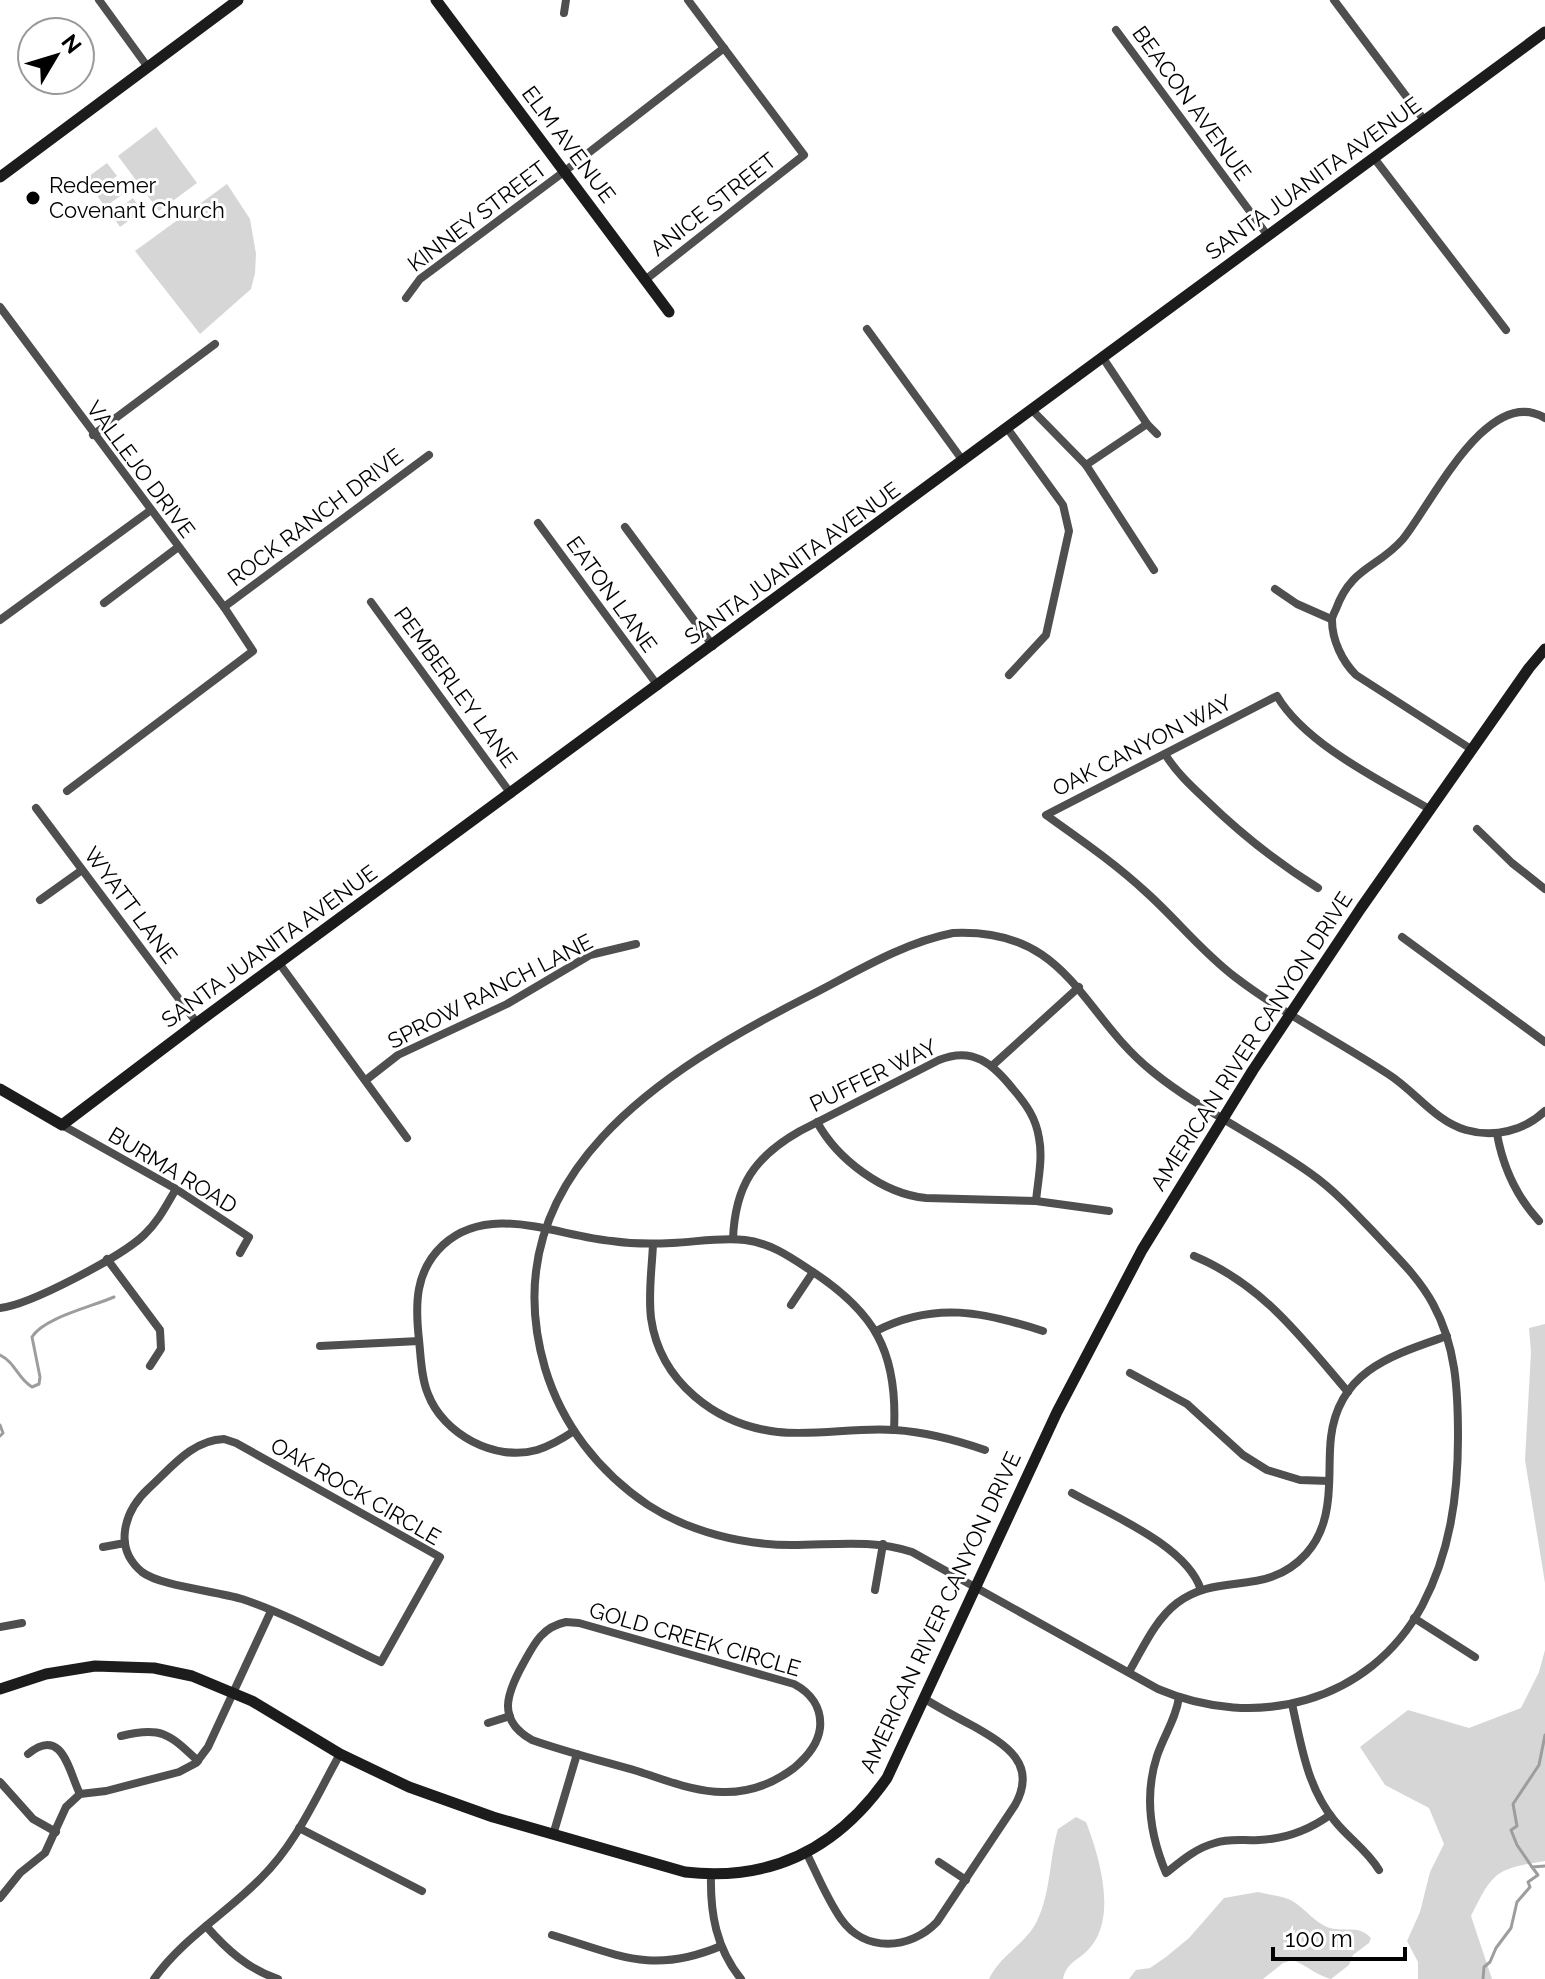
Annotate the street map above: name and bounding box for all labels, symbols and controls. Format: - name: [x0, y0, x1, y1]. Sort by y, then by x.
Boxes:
- north arrow: [16, 16, 96, 96]
- street label: BEACON AVENUE: [1127, 21, 1257, 185]
- text: N: [56, 29, 87, 58]
- street label: ELM AVENUE: [517, 81, 621, 207]
- street label: SANTA JUANITA AVENUE: [1200, 91, 1426, 265]
- street label: ANICE STREET: [645, 146, 782, 261]
- street label: KINNEY STREET: [402, 155, 552, 277]
- place label: Redeemer Covenant Church: [49, 172, 225, 223]
- marker: Redeemer Covenant Church: [24, 189, 42, 207]
- street label: VALLEJO DRIVE: [81, 396, 201, 542]
- street label: ROCK RANCH DRIVE: [222, 443, 408, 591]
- street label: SANTA JUANITA AVENUE: [679, 476, 905, 650]
- street label: EATON LANE: [561, 531, 663, 657]
- street label: PEMBERLEY LANE: [389, 602, 523, 772]
- street label: OAK CANYON WAY: [1048, 689, 1236, 801]
- street label: WYATT LANE: [79, 842, 183, 968]
- street label: SANTA JUANITA AVENUE: [156, 859, 382, 1033]
- street label: AMERICAN RIVER CANYON DRIVE: [1145, 887, 1357, 1195]
- street label: SPROW RANCH LANE: [383, 928, 597, 1054]
- street label: PUFFER WAY: [805, 1033, 941, 1117]
- street label: BURMA ROAD: [104, 1121, 242, 1219]
- street label: OAK ROCK CIRCLE: [266, 1432, 446, 1550]
- street label: AMERICAN RIVER CANYON DRIVE: [854, 1447, 1026, 1777]
- street label: GOLD CREEK CIRCLE: [586, 1596, 804, 1682]
- scale bar: [1273, 1911, 1405, 1961]
- text: 100 m: [1285, 1924, 1353, 1953]

